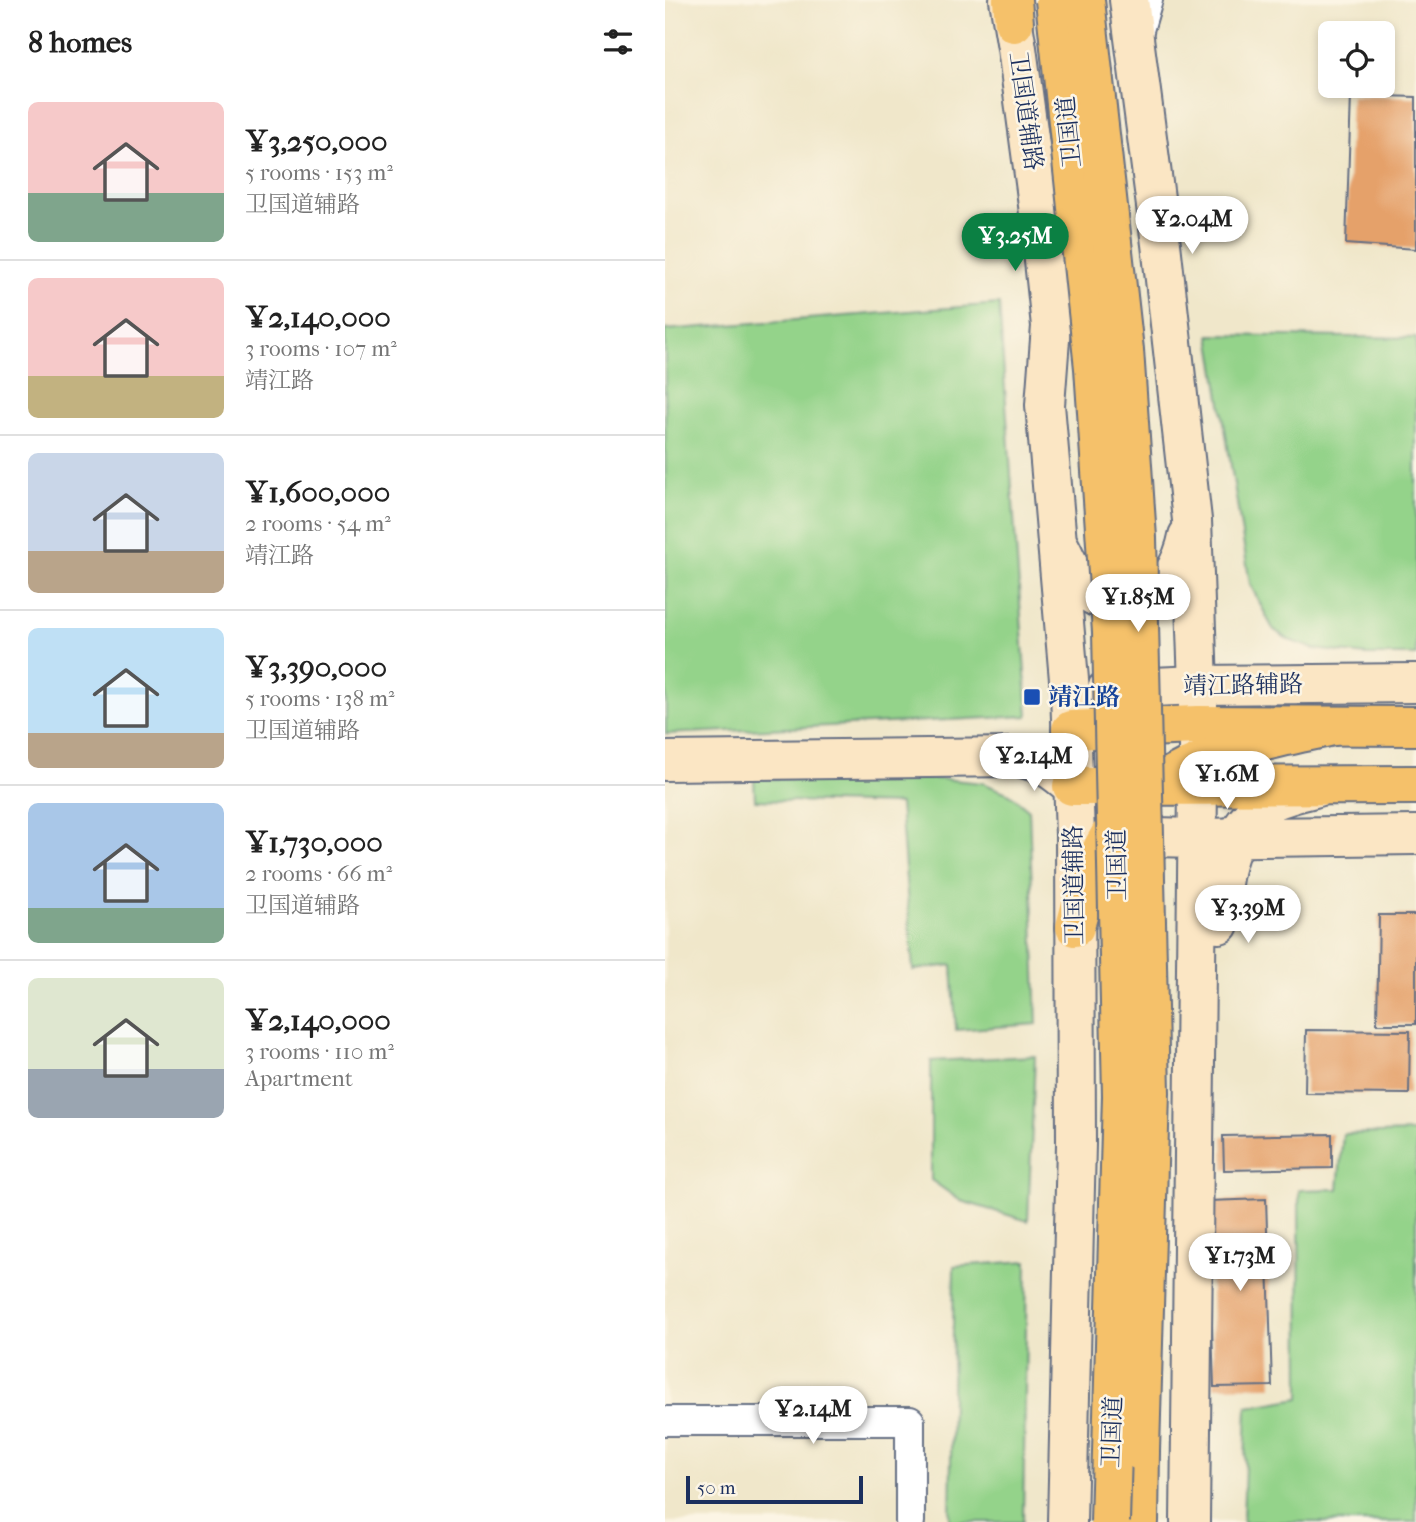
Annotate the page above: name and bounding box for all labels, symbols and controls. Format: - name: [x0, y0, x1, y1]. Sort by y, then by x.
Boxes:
- map controls: [1318, 21, 1395, 98]
- button: locate: [1318, 21, 1395, 98]
- icon: filters: [599, 23, 637, 61]
- text: 8 homes: [28, 25, 132, 60]
- street label: 卫国道辅路: [1004, 50, 1048, 172]
- street label: 卫国道: [1051, 95, 1087, 169]
- text: ¥3,250,000: [245, 124, 388, 159]
- icon: home: [84, 130, 168, 214]
- text: 5 rooms · 153 m²: [245, 159, 393, 186]
- text: 卫国道辅路: [245, 191, 360, 218]
- pin: ¥2.04M: [1135, 196, 1249, 256]
- text: ¥2.04M: [1151, 205, 1233, 232]
- pin: ¥3.25M: [958, 214, 1072, 273]
- text: ¥3.25M: [978, 222, 1052, 249]
- text: ¥2,140,000: [245, 300, 391, 335]
- icon: home: [84, 306, 168, 390]
- text: 3 rooms · 107 m²: [245, 335, 397, 362]
- text: 靖江路: [245, 367, 314, 394]
- text: ¥1,600,000: [245, 475, 390, 510]
- icon: home: [84, 481, 168, 565]
- text: 2 rooms · 54 m²: [245, 510, 391, 537]
- text: 靖江路: [245, 542, 314, 569]
- pin: ¥1.85M: [1081, 574, 1195, 634]
- text: ¥1.85M: [1101, 583, 1175, 610]
- text: ¥3,390,000: [245, 650, 387, 685]
- icon: home: [84, 656, 168, 740]
- street label: 靖江路辅路: [1183, 670, 1303, 700]
- place label: 靖江路: [1048, 683, 1120, 711]
- text: 5 rooms · 138 m²: [245, 685, 395, 712]
- marker: 靖江路: [1022, 687, 1042, 707]
- text: 卫国道辅路: [245, 717, 360, 744]
- pin: ¥2.14M: [977, 734, 1091, 793]
- text: ¥2.14M: [996, 742, 1072, 769]
- pin: ¥1.6M: [1178, 752, 1276, 811]
- text: ¥1.6M: [1195, 760, 1259, 787]
- text: ¥1,730,000: [245, 825, 383, 860]
- street label: 卫国道辅路: [1059, 825, 1089, 945]
- street label: 卫国道: [1102, 829, 1132, 901]
- icon: home: [84, 831, 168, 915]
- text: 2 rooms · 66 m²: [245, 860, 392, 887]
- pin: ¥3.39M: [1191, 886, 1305, 945]
- text: 卫国道辅路: [245, 892, 360, 919]
- text: ¥3.39M: [1211, 894, 1285, 921]
- text: ¥2,140,000: [245, 1003, 391, 1038]
- icon: home: [84, 1006, 168, 1090]
- text: 3 rooms · 110 m²: [245, 1038, 394, 1065]
- text: Apartment: [245, 1065, 353, 1092]
- pin: ¥1.73M: [1183, 1234, 1297, 1293]
- text: ¥1.73M: [1205, 1242, 1275, 1269]
- pin: ¥2.14M: [756, 1386, 870, 1446]
- text: ¥2.14M: [775, 1395, 851, 1422]
- street label: 卫国道: [1097, 1396, 1127, 1468]
- scale bar: [686, 1473, 863, 1505]
- text: 50 m: [697, 1477, 736, 1499]

